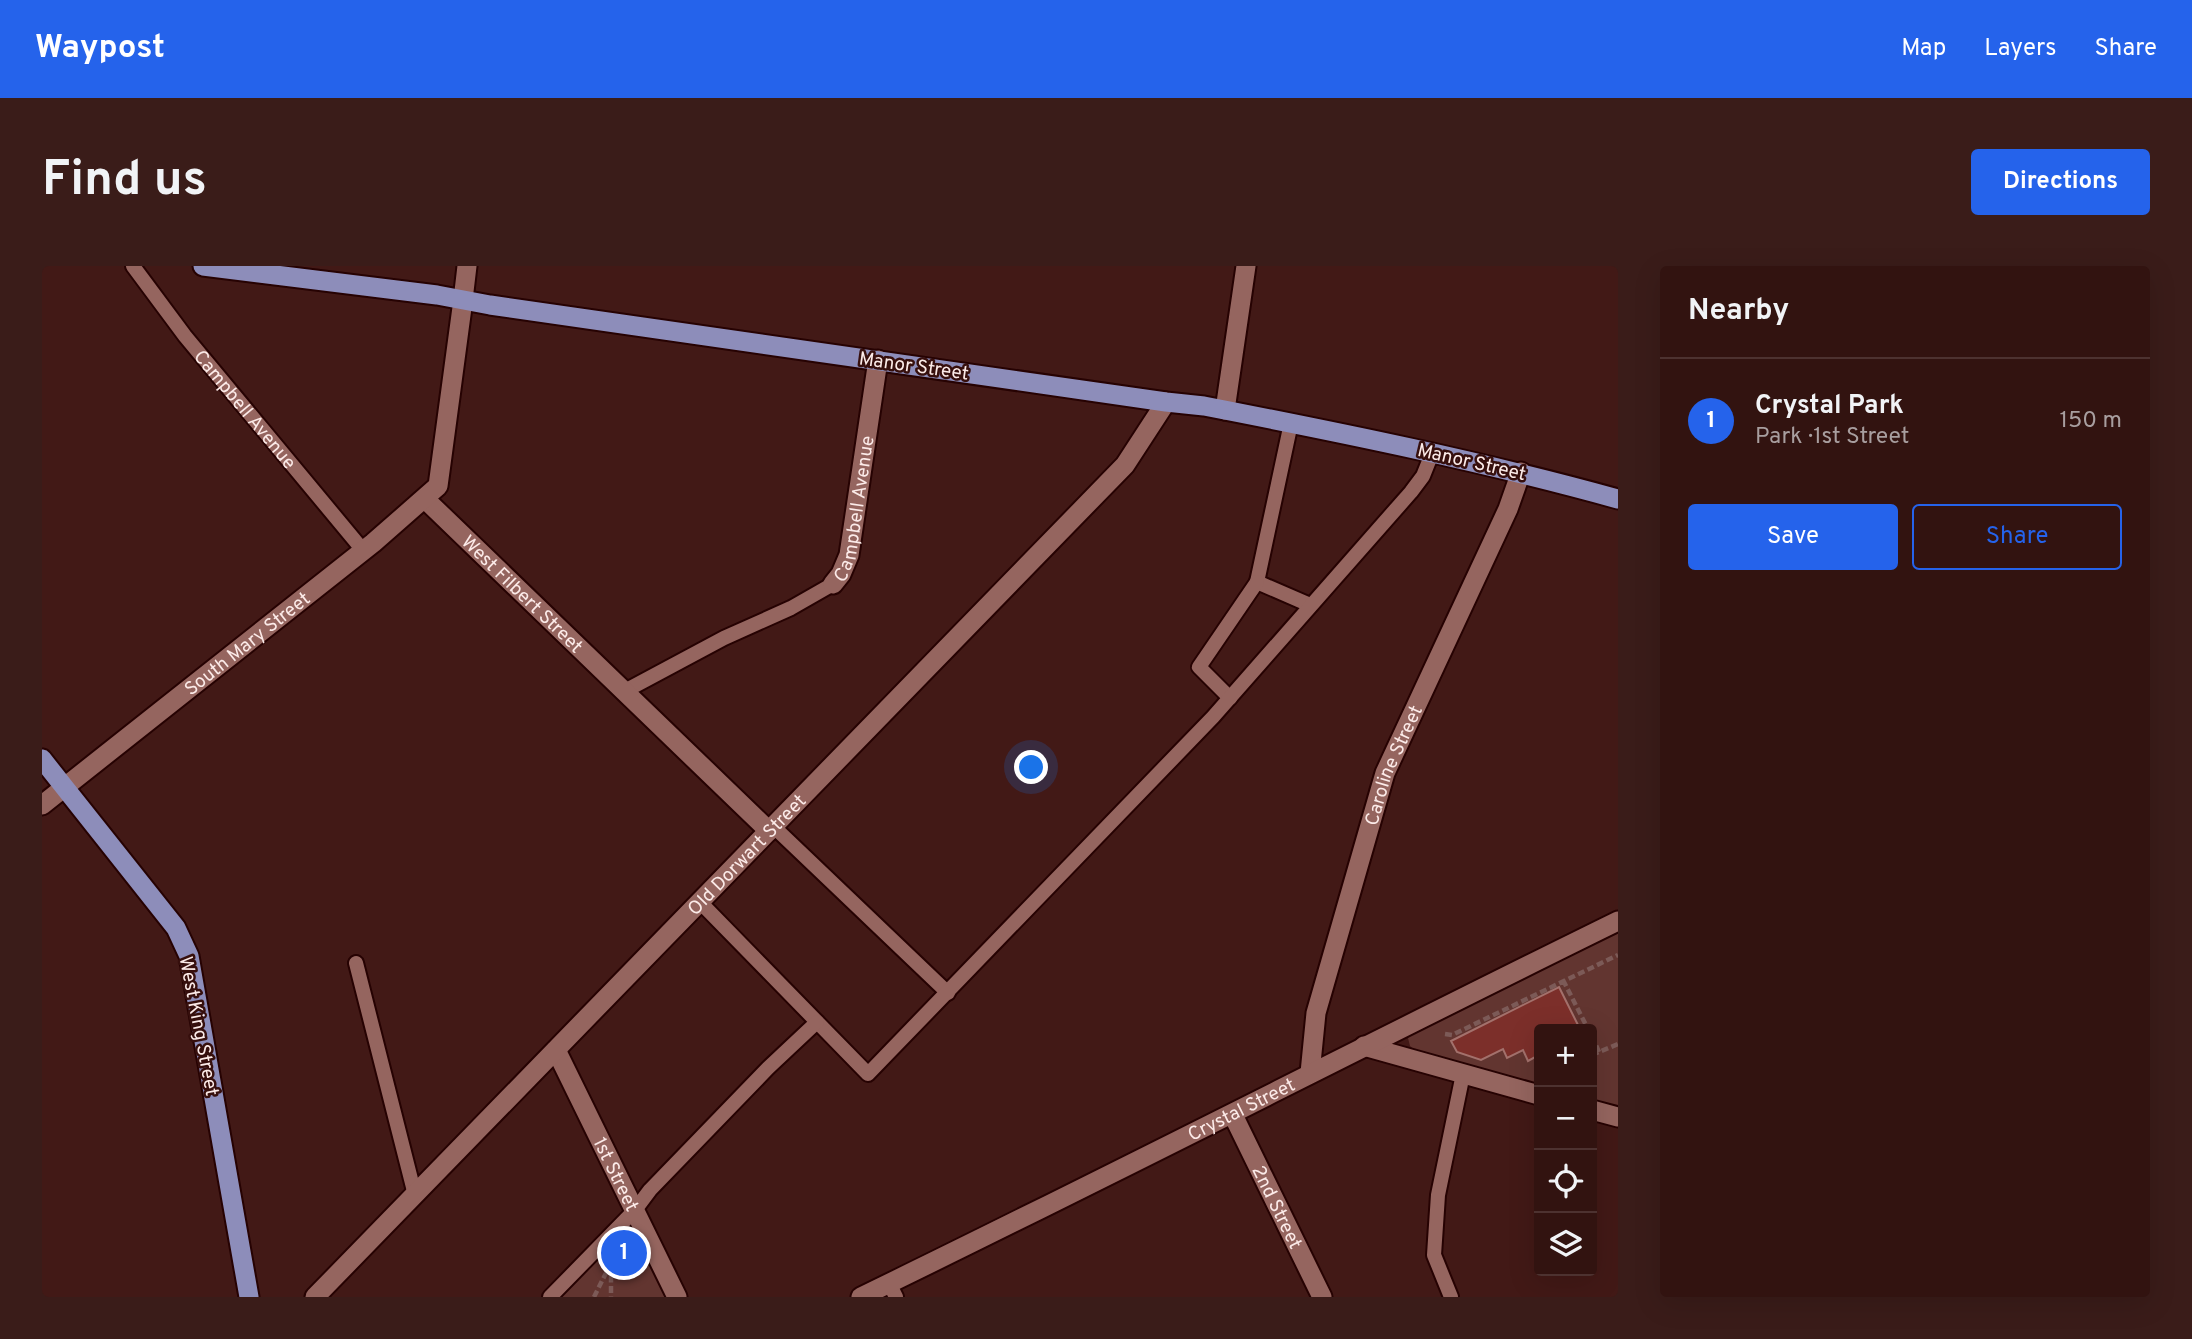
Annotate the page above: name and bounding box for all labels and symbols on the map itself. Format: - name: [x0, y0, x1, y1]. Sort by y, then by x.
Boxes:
- street label: Campbell Avenue: [187, 346, 301, 475]
- street label: Manor Street: [857, 347, 970, 387]
- street label: Campbell Avenue: [829, 434, 881, 588]
- street label: Manor Street: [1415, 439, 1528, 487]
- street label: West Filbert Street: [456, 531, 587, 659]
- street label: South Mary Street: [180, 587, 316, 702]
- street label: Caroline Street: [1360, 702, 1429, 829]
- your location: [1014, 750, 1048, 784]
- street label: Old Dorwart Street: [683, 790, 812, 921]
- street label: West King Street: [173, 954, 223, 1098]
- street label: Crystal Street: [1184, 1074, 1300, 1148]
- street label: 1st Street: [587, 1134, 643, 1216]
- street label: 2nd Street: [1245, 1162, 1307, 1253]
- pin: 1: [601, 1227, 647, 1279]

